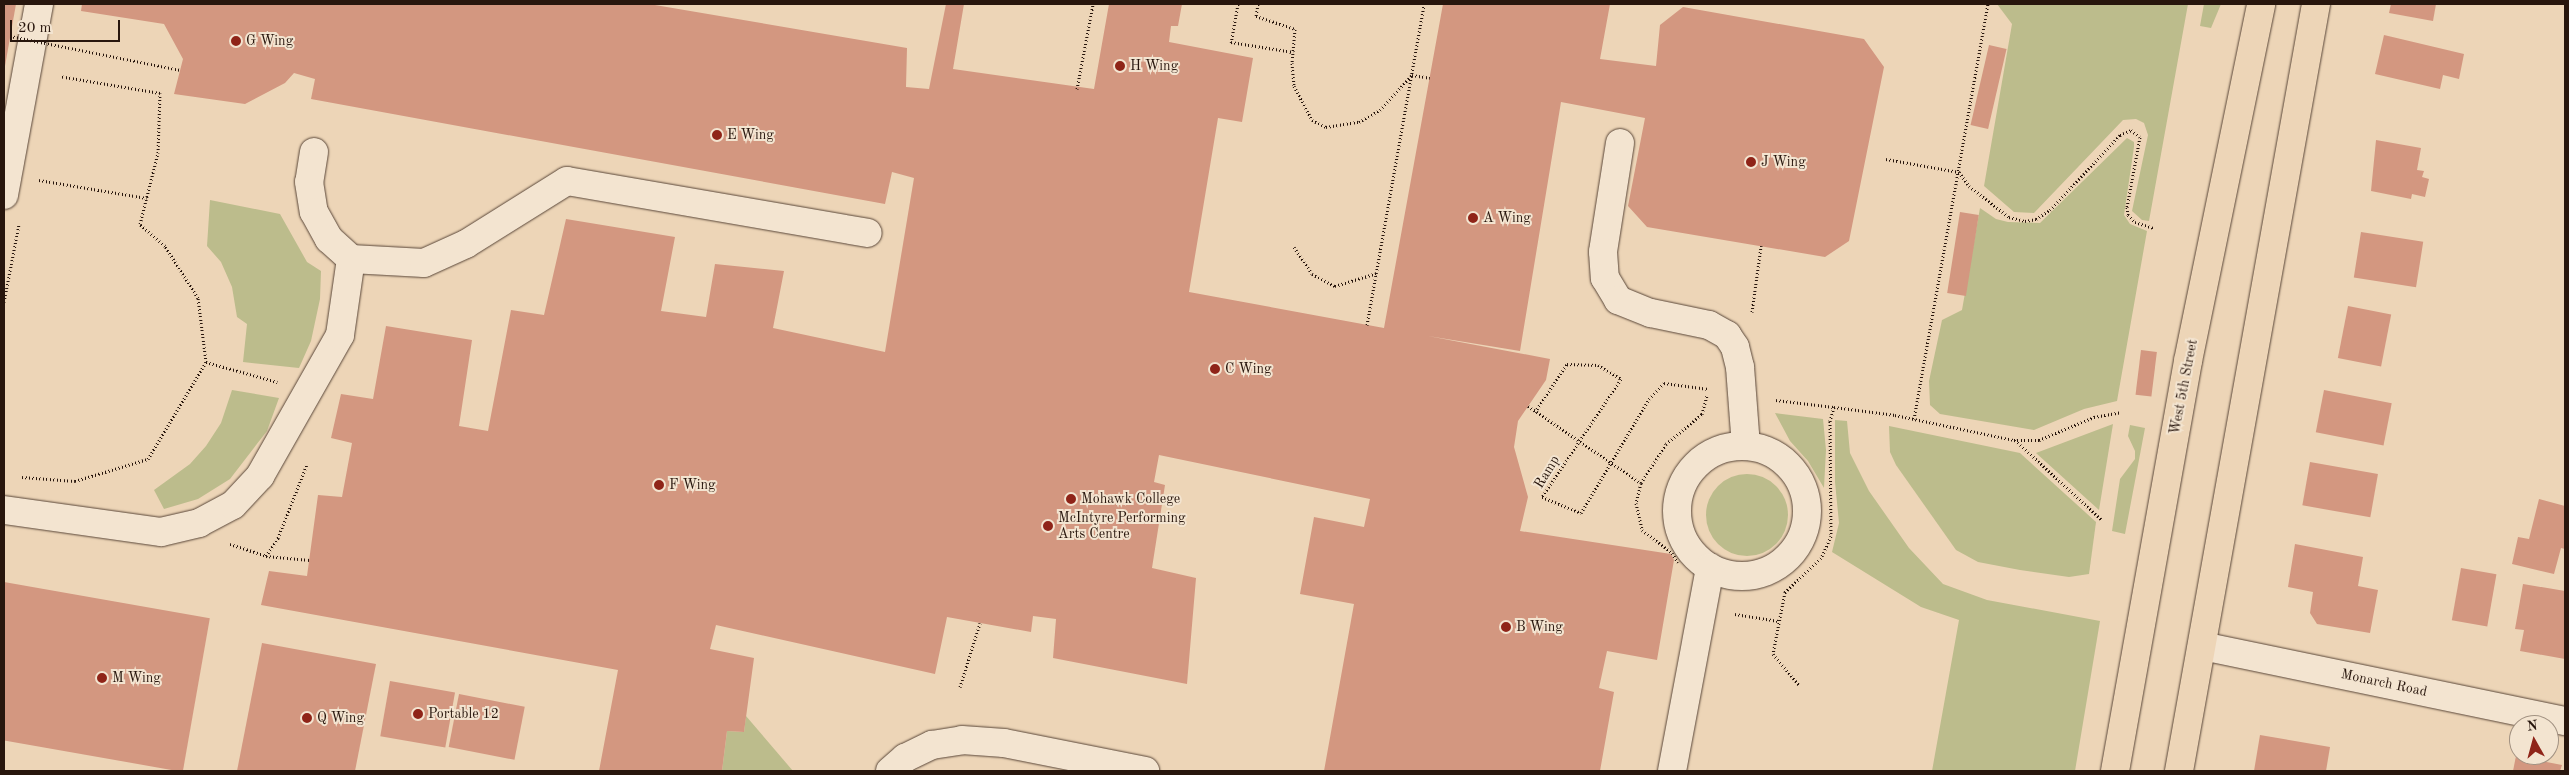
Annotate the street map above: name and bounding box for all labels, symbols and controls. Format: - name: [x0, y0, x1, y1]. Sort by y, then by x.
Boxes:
- scale bar: [12, 10, 122, 42]
- text: 20 m: [18, 21, 52, 36]
- place label: G Wing: [246, 33, 293, 49]
- marker: G Wing: [230, 35, 242, 47]
- place label: H Wing: [1130, 58, 1178, 74]
- marker: H Wing: [1114, 60, 1126, 72]
- place label: E Wing: [727, 127, 774, 143]
- marker: E Wing: [711, 129, 723, 141]
- place label: J Wing: [1761, 154, 1806, 170]
- marker: J Wing: [1745, 156, 1757, 168]
- place label: A Wing: [1483, 210, 1531, 226]
- marker: A Wing: [1467, 212, 1479, 224]
- street label: West 5th Street: [2167, 338, 2201, 436]
- place label: C Wing: [1225, 361, 1272, 377]
- marker: C Wing: [1209, 363, 1221, 375]
- street label: Ramp: [1531, 453, 1563, 491]
- place label: F Wing: [669, 477, 716, 493]
- marker: F Wing: [653, 479, 665, 491]
- place label: Mohawk College: [1081, 491, 1180, 507]
- marker: Mohawk College: [1065, 493, 1077, 505]
- place label: McIntyre Performing Arts Centre: [1058, 510, 1186, 542]
- marker: McIntyre Performing Arts Centre: [1042, 520, 1054, 532]
- place label: B Wing: [1516, 619, 1563, 635]
- marker: B Wing: [1500, 621, 1512, 633]
- street label: Monarch Road: [2339, 666, 2429, 700]
- place label: M Wing: [112, 670, 161, 686]
- marker: M Wing: [96, 672, 108, 684]
- place label: Portable 12: [428, 706, 499, 722]
- marker: Portable 12: [412, 708, 424, 720]
- place label: Q Wing: [317, 710, 364, 726]
- marker: Q Wing: [301, 712, 313, 724]
- north arrow: [2509, 715, 2559, 765]
- text: N: [2526, 719, 2538, 734]

